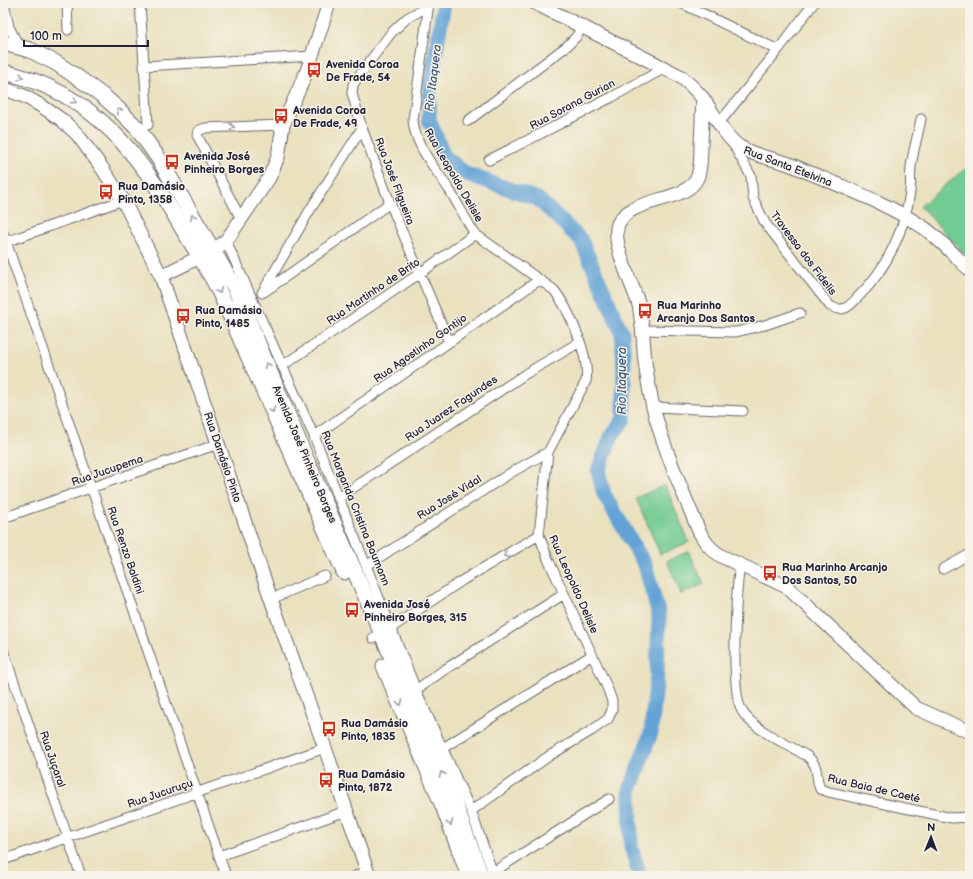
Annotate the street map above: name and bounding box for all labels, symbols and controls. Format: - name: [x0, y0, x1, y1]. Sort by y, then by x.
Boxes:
- scale bar: [24, 22, 148, 48]
- text: 100 m: [30, 29, 62, 44]
- water label: Rio Itaquera: [422, 44, 445, 112]
- place label: Avenida Coroa De Frade, 54: [325, 58, 399, 84]
- bus stop icon: Avenida Coroa De Frade, 54: [305, 61, 323, 79]
- one-way arrow: [17, 72, 24, 81]
- street label: Rua Sorana Gurian: [527, 77, 617, 132]
- one-way arrow: [69, 96, 76, 103]
- place label: Avenida Coroa De Frade, 49: [292, 104, 366, 130]
- bus stop icon: Avenida Coroa De Frade, 49: [272, 107, 290, 125]
- one-way arrow: [116, 108, 124, 116]
- one-way arrow: [229, 123, 235, 131]
- street label: Rua Leopoldo Delisle: [421, 126, 486, 225]
- street label: Rua José Filgueira: [372, 136, 417, 227]
- street label: Rua Santa Etelvina: [742, 144, 834, 189]
- place label: Avenida José Pinheiro Borges: [183, 150, 265, 176]
- bus stop icon: Avenida José Pinheiro Borges: [163, 153, 181, 171]
- place label: Rua Damásio Pinto, 1358: [118, 180, 185, 206]
- bus stop icon: Rua Damásio Pinto, 1358: [97, 183, 115, 201]
- street label: Travessa dos Fidelis: [768, 209, 840, 298]
- one-way arrow: [190, 214, 198, 221]
- street label: Rua Martinho de Brito: [324, 255, 422, 327]
- one-way arrow: [214, 287, 222, 294]
- place label: Rua Marinho Arcanjo Dos Santos: [656, 299, 755, 325]
- bus stop icon: Rua Marinho Arcanjo Dos Santos: [636, 302, 654, 320]
- place label: Rua Damásio Pinto, 1485: [195, 304, 262, 330]
- bus stop icon: Rua Damásio Pinto, 1485: [174, 307, 192, 325]
- street label: Rua Agostinho Gontijo: [371, 311, 469, 385]
- water label: Rio Itaquera: [615, 347, 630, 415]
- one-way arrow: [264, 362, 272, 369]
- street label: Rua Juarez Fagundes: [403, 372, 500, 444]
- street label: Avenida José Pinheiro Borges: [270, 383, 340, 526]
- one-way arrow: [267, 405, 275, 413]
- street label: Rua Damásio Pinto: [201, 410, 244, 504]
- street label: Rua Margarida Cristina Baumann: [318, 429, 393, 588]
- street label: Rua Jucupema: [70, 452, 145, 489]
- street label: Rua José Vidal: [415, 472, 484, 522]
- street label: Rua Renzo Baldini: [104, 505, 147, 596]
- street label: Rua Leopoldo Delisle: [546, 533, 601, 636]
- one-way arrow: [503, 550, 510, 557]
- place label: Rua Marinho Arcanjo Dos Santos, 50: [782, 561, 887, 587]
- bus stop icon: Rua Marinho Arcanjo Dos Santos, 50: [761, 564, 779, 582]
- place label: Avenida José Pinheiro Borges, 315: [363, 598, 467, 624]
- bus stop icon: Avenida José Pinheiro Borges, 315: [343, 601, 361, 619]
- one-way arrow: [395, 698, 403, 706]
- place label: Rua Damásio Pinto, 1835: [341, 717, 408, 743]
- bus stop icon: Rua Damásio Pinto, 1835: [320, 720, 338, 738]
- street label: Rua Juçaral: [37, 729, 68, 789]
- place label: Rua Damásio Pinto, 1872: [338, 768, 405, 794]
- bus stop icon: Rua Damásio Pinto, 1872: [317, 771, 335, 789]
- one-way arrow: [439, 771, 447, 778]
- street label: Rua Baia de Caeté: [826, 772, 922, 806]
- street label: Rua Jucuruçu: [126, 776, 195, 811]
- north arrow: [911, 817, 951, 857]
- one-way arrow: [445, 819, 453, 826]
- text: N: [927, 821, 935, 834]

